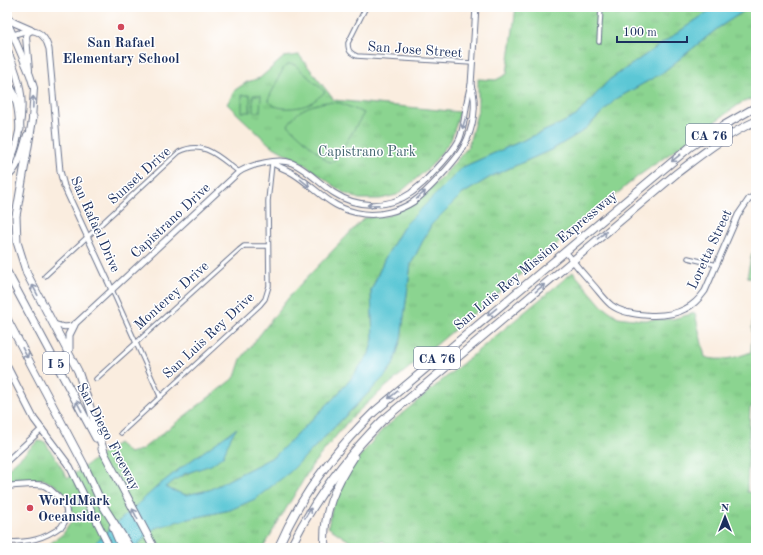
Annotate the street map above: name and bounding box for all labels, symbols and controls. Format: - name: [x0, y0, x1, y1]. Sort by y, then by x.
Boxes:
- scale bar: [617, 18, 687, 44]
- marker: San Rafael Elementary School: [116, 22, 126, 32]
- text: 100 m: [623, 27, 657, 39]
- place label: San Rafael Elementary School: [62, 36, 180, 66]
- street label: San Jose Street: [367, 40, 463, 60]
- one-way arrow: [30, 96, 37, 109]
- one-way arrow: [460, 116, 467, 129]
- road number: CA 76: [686, 124, 732, 146]
- street label: Sunset Drive: [106, 144, 174, 207]
- park label: Capistrano Park: [318, 145, 416, 159]
- one-way arrow: [671, 154, 682, 163]
- street label: San Rafael Drive: [68, 174, 122, 274]
- one-way arrow: [300, 178, 311, 187]
- street label: Capistrano Drive: [128, 180, 213, 261]
- street label: San Luis Rey Mission Expressway: [451, 188, 620, 333]
- one-way arrow: [416, 190, 426, 199]
- one-way arrow: [367, 201, 380, 208]
- street label: Loretta Street: [685, 207, 735, 291]
- one-way arrow: [597, 231, 608, 240]
- street label: Monterey Drive: [132, 259, 212, 333]
- one-way arrow: [535, 283, 546, 292]
- one-way arrow: [31, 284, 39, 296]
- street label: San Luis Rey Drive: [160, 290, 257, 381]
- one-way arrow: [487, 308, 498, 317]
- one-way arrow: [22, 347, 29, 359]
- road number: CA 76: [414, 347, 460, 369]
- road number: I 5: [43, 352, 69, 374]
- street label: San Diego Freeway: [74, 381, 143, 493]
- one-way arrow: [387, 391, 398, 400]
- one-way arrow: [74, 400, 82, 412]
- place label: WorldMark Oceanside: [38, 494, 110, 524]
- north arrow: [705, 497, 745, 537]
- marker: WorldMark Oceanside: [25, 503, 35, 513]
- text: N: [721, 503, 730, 514]
- one-way arrow: [131, 508, 138, 520]
- one-way arrow: [304, 508, 312, 519]

